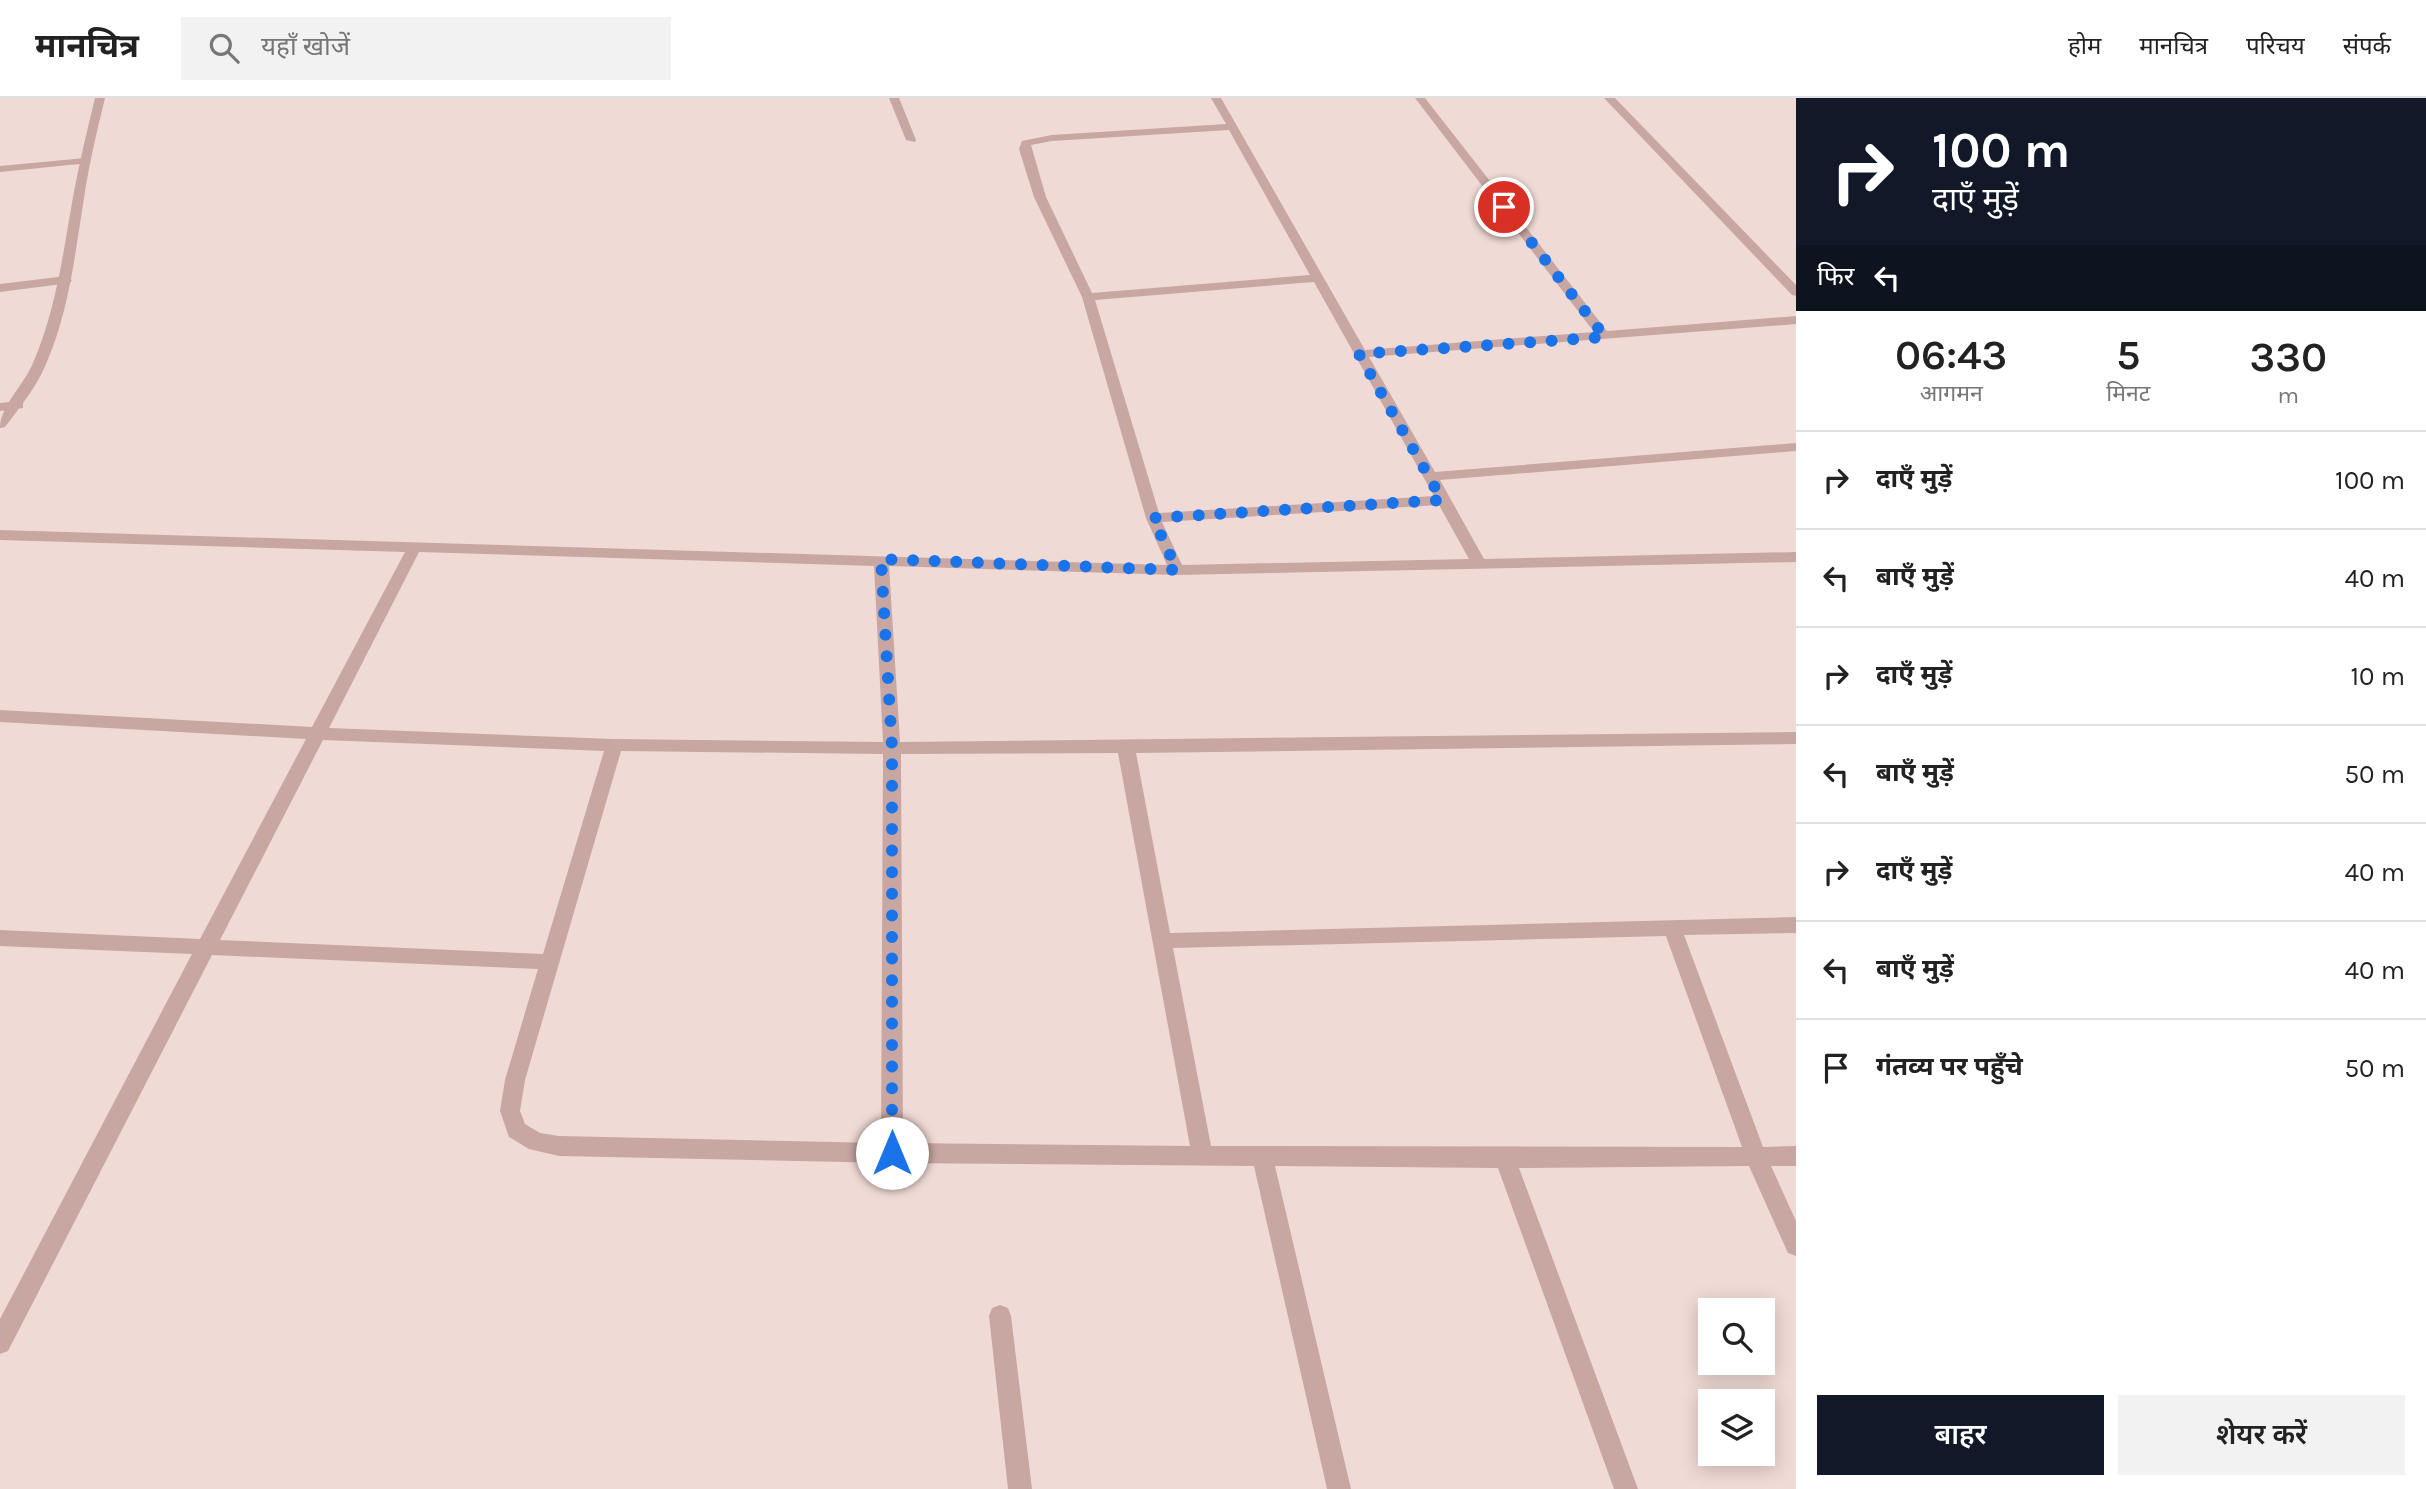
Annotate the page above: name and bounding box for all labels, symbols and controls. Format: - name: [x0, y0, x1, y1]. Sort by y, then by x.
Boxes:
- search box: [181, 17, 671, 80]
- text: मानचित्र: [35, 27, 139, 65]
- icon: search: [205, 29, 243, 67]
- text: यहाँ खोजें: [261, 31, 350, 62]
- text: होम: [2068, 32, 2101, 60]
- text: मानचित्र: [2139, 32, 2208, 60]
- text: परिचय: [2246, 32, 2305, 60]
- text: संपर्क: [2343, 32, 2391, 60]
- text: 100 m: [1932, 122, 2070, 179]
- icon: right: [1817, 126, 1908, 217]
- pin: [1474, 177, 1534, 237]
- text: दाएँ मुड़ें: [1932, 181, 2019, 218]
- icon: arrive: [1485, 188, 1523, 226]
- icon: left: [1868, 259, 1906, 297]
- text: फिर: [1817, 261, 1854, 292]
- text: 06:43: [1895, 330, 2007, 380]
- text: 5: [2116, 330, 2141, 380]
- text: 330: [2249, 332, 2327, 382]
- text: आगमन: [1920, 380, 1983, 407]
- text: मिनट: [2106, 380, 2150, 407]
- text: m: [2277, 382, 2299, 409]
- icon: right: [1817, 461, 1855, 499]
- text: दाएँ मुड़ें: [1876, 463, 1952, 494]
- text: 100 m: [2335, 465, 2405, 496]
- icon: left: [1817, 559, 1855, 597]
- text: बाएँ मुड़ें: [1876, 561, 1954, 592]
- text: 40 m: [2345, 563, 2405, 594]
- icon: right: [1817, 657, 1855, 695]
- text: दाएँ मुड़ें: [1876, 659, 1952, 690]
- text: 10 m: [2350, 661, 2405, 692]
- icon: left: [1817, 755, 1855, 793]
- text: बाएँ मुड़ें: [1876, 757, 1954, 788]
- text: 50 m: [2344, 759, 2405, 790]
- icon: right: [1817, 853, 1855, 891]
- text: दाएँ मुड़ें: [1876, 855, 1952, 886]
- text: 40 m: [2345, 857, 2405, 888]
- icon: left: [1817, 951, 1855, 989]
- text: बाएँ मुड़ें: [1876, 953, 1954, 984]
- text: 40 m: [2345, 955, 2405, 986]
- icon: arrive: [1817, 1049, 1855, 1087]
- text: गंतव्य पर पहुँचे: [1876, 1051, 2023, 1082]
- text: 50 m: [2344, 1053, 2405, 1084]
- position arrow: [855, 1116, 929, 1190]
- map controls: [1698, 1298, 1775, 1466]
- button: search: [1698, 1298, 1775, 1375]
- button: layers: [1698, 1389, 1775, 1466]
- button: बाहर: [1817, 1395, 2104, 1475]
- button: शेयर करें: [2118, 1395, 2405, 1475]

